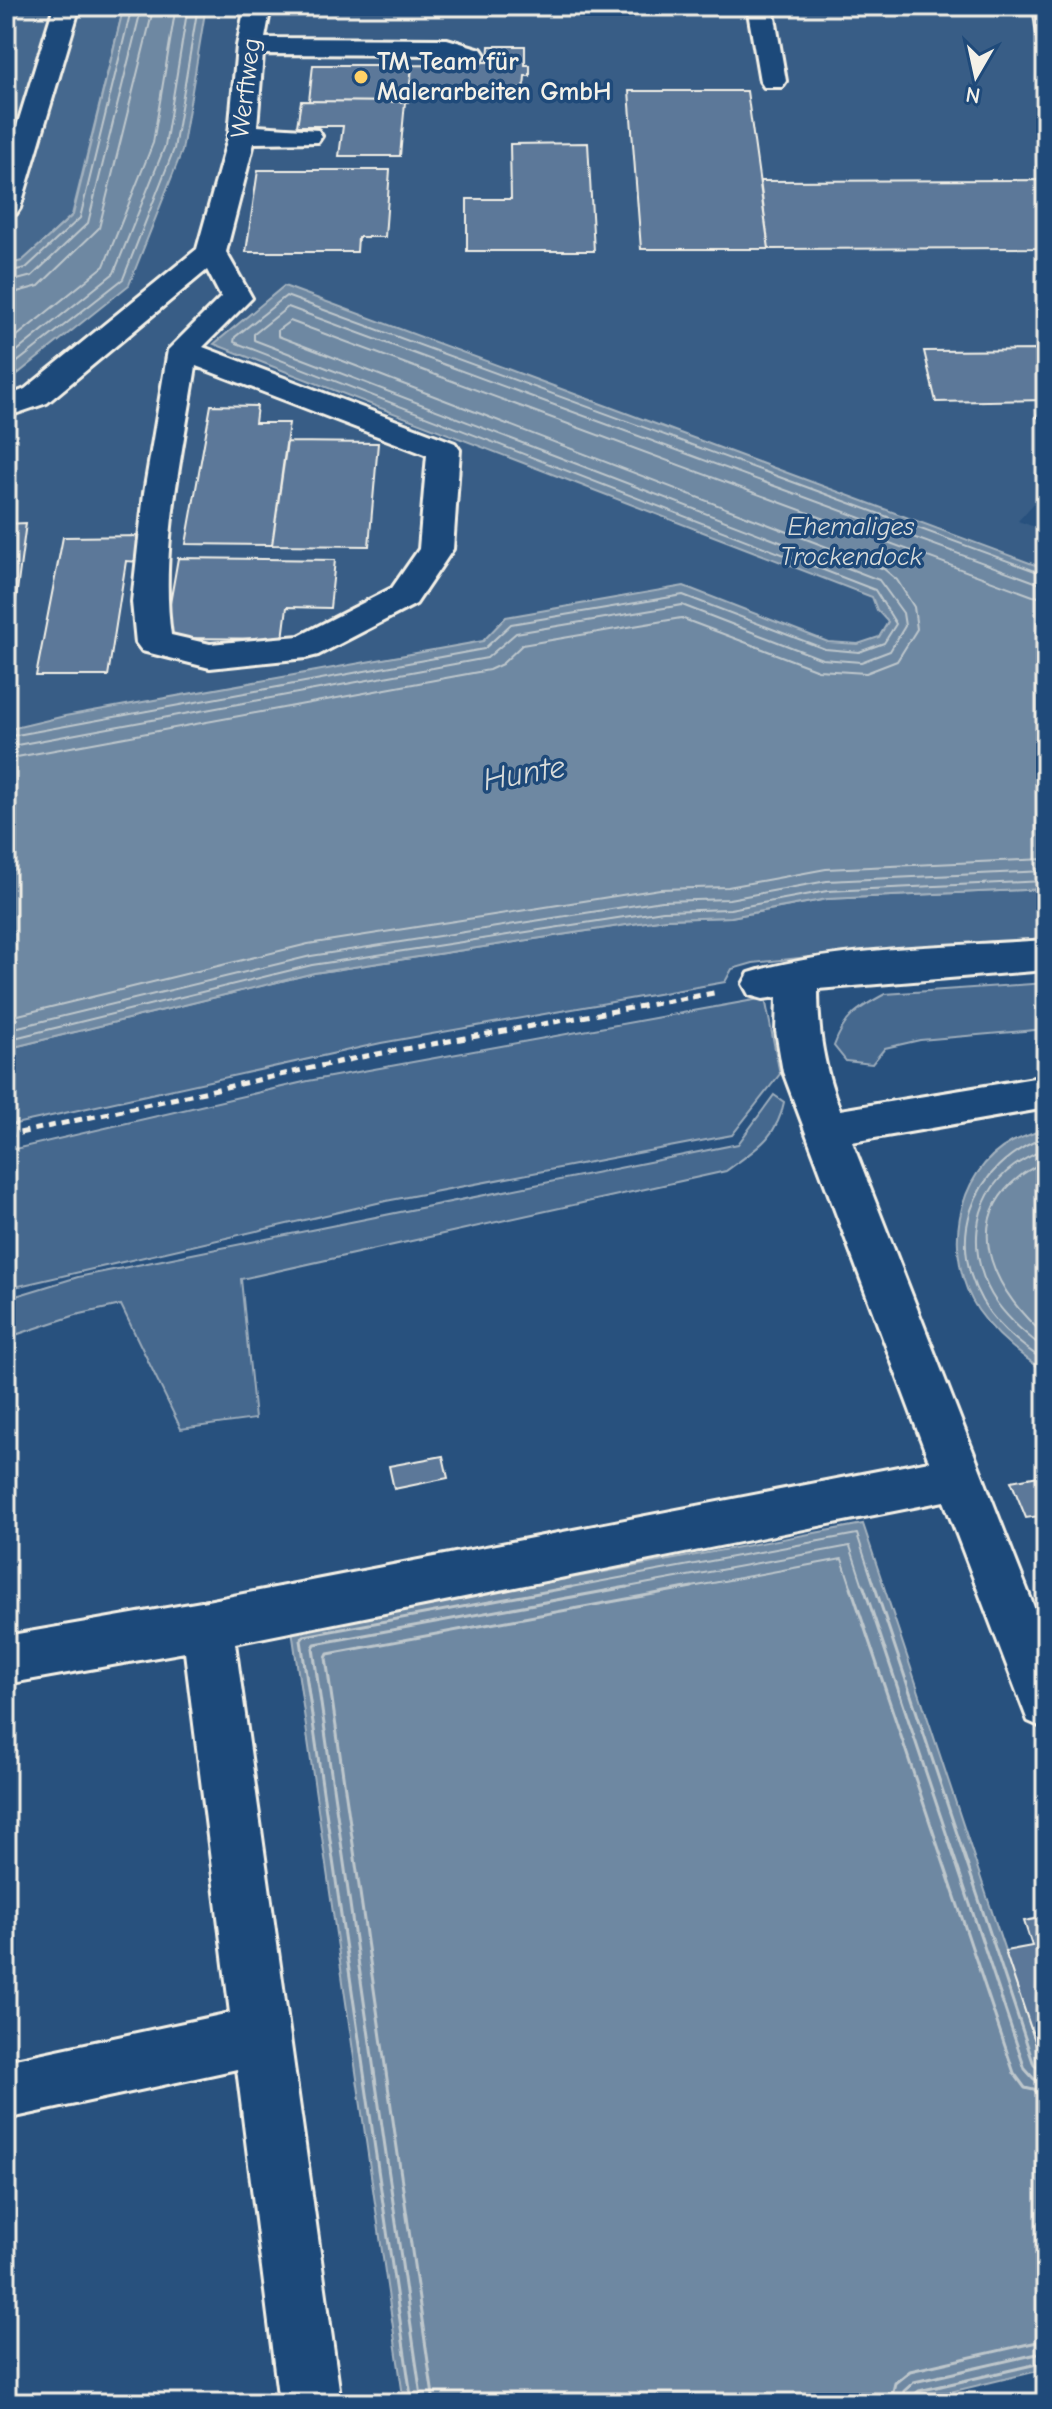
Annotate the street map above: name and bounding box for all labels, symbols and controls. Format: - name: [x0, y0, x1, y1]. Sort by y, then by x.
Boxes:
- street label: Werftweg: [225, 36, 267, 140]
- north arrow: [936, 36, 1016, 116]
- place label: TM Team für Malerarbeiten GmbH: [377, 47, 612, 107]
- marker: TM Team für Malerarbeiten GmbH: [352, 68, 370, 86]
- text: N: [964, 81, 982, 109]
- water label: Ehemaliges Trockendock: [780, 512, 922, 572]
- water label: Hunte: [480, 748, 568, 798]

